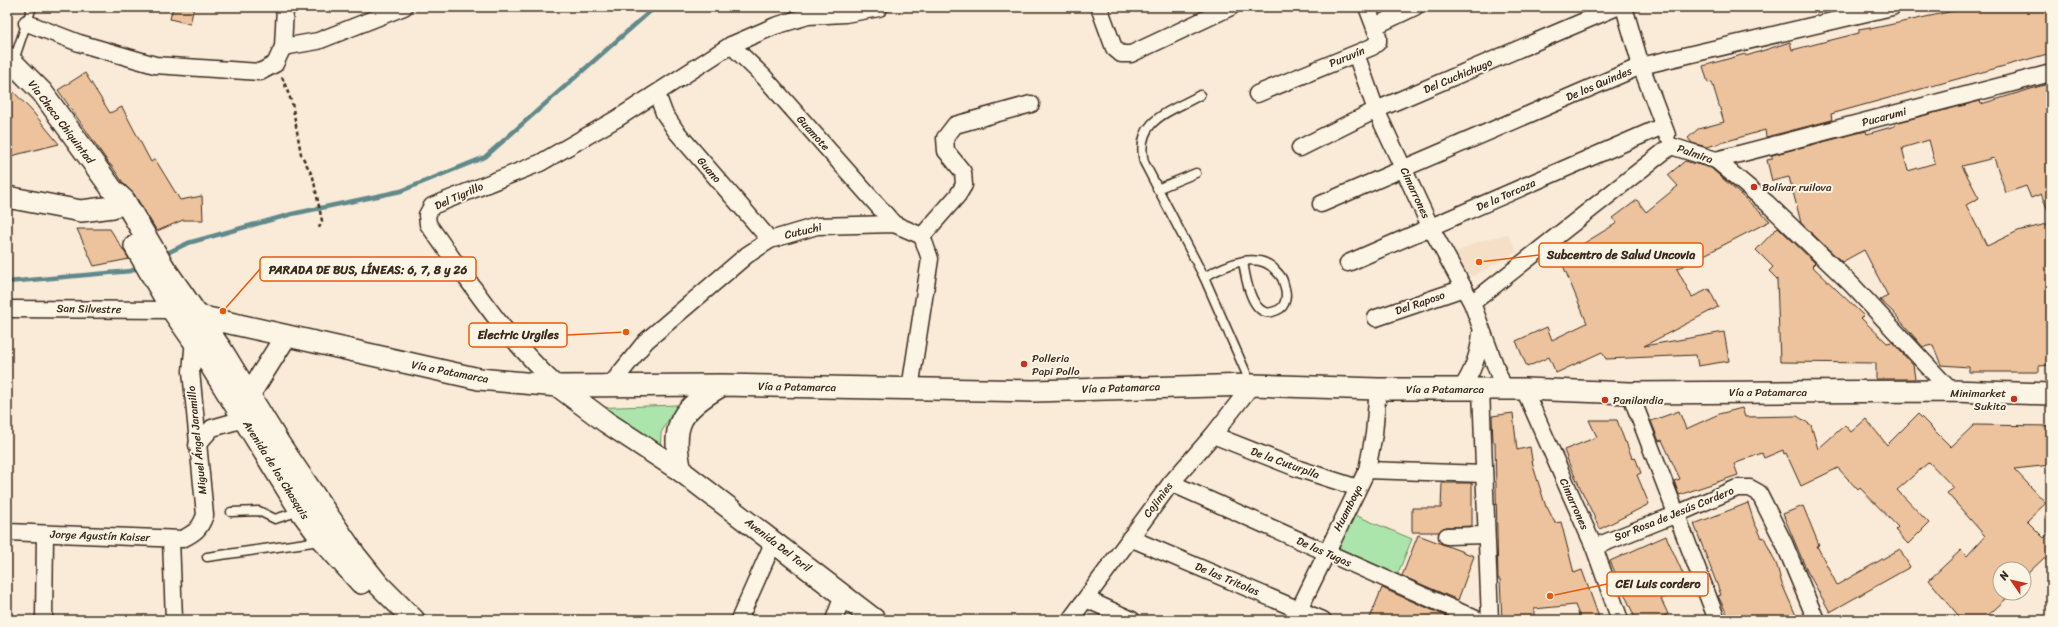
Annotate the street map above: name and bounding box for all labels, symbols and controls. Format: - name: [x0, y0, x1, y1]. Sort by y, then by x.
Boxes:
- street label: Puruvín: [1326, 41, 1368, 73]
- street label: Del Cuchichugo: [1420, 53, 1496, 99]
- street label: De los Quindes: [1563, 61, 1636, 106]
- street label: Via Checa Chiquintad: [23, 76, 100, 169]
- street label: Pucarumi: [1860, 102, 1909, 132]
- street label: Guamote: [792, 111, 835, 155]
- street label: Palmira: [1674, 139, 1716, 169]
- street label: Guano: [692, 153, 726, 188]
- street label: Cimarrones: [1395, 164, 1436, 223]
- street label: De la Torcaza: [1473, 173, 1539, 217]
- street label: Del Tigrillo: [431, 177, 487, 215]
- place label: Bolívar ruilova: [1762, 178, 1832, 197]
- marker: Bolívar ruilova: [1749, 182, 1759, 192]
- street label: Cutuchi: [782, 217, 824, 245]
- callout: Subcentro de Salud Uncovia: [1539, 243, 1703, 267]
- text: Subcentro de Salud Uncovia: [1546, 244, 1696, 266]
- callout: PARADA DE BUS, LÍNEAS: 6, 7, 8 y 26: [260, 257, 476, 281]
- text: PARADA DE BUS, LÍNEAS: 6, 7, 8 y 26: [269, 259, 468, 281]
- street label: Del Raposo: [1392, 285, 1448, 320]
- street label: San Silvestre: [56, 299, 122, 319]
- callout: Electric Urgiles: [469, 323, 567, 347]
- text: Electric Urgiles: [477, 324, 560, 346]
- place label: Polleria Papi Pollo: [1032, 349, 1080, 381]
- street label: Vía a Patamarca: [410, 355, 491, 389]
- marker: Polleria Papi Pollo: [1019, 359, 1029, 369]
- street label: Vía a Patamarca: [758, 377, 837, 397]
- street label: Vía a Patamarca: [1082, 377, 1161, 399]
- street label: Vía a Patamarca: [1406, 380, 1485, 399]
- street label: Vía a Patamarca: [1729, 383, 1808, 402]
- street label: Miguel Ángel Jaramillo: [182, 384, 212, 495]
- place label: Minimarket Sukita: [1950, 384, 2006, 416]
- place label: Panilandia: [1613, 391, 1664, 410]
- marker: Minimarket Sukita: [2009, 394, 2019, 404]
- marker: Panilandia: [1600, 395, 1610, 405]
- street label: Avenida de los Chasquis: [237, 416, 315, 524]
- street label: De la Cuturpila: [1248, 442, 1323, 484]
- street label: Cimarrones: [1554, 475, 1594, 534]
- street label: Cojimìes: [1138, 478, 1178, 522]
- street label: Huamboya: [1328, 481, 1368, 535]
- street label: Sor Rosa de Jesús Cordero: [1611, 481, 1737, 547]
- street label: Avenida Del Toril: [740, 512, 816, 578]
- street label: Jorge Agustín Kaiser: [49, 525, 152, 547]
- street label: De las Tugas: [1293, 531, 1356, 573]
- street label: De las Tritolas: [1192, 557, 1263, 601]
- north arrow: [1992, 561, 2032, 601]
- text: N: [1994, 567, 2014, 585]
- callout: CEI Luis cordero: [1607, 572, 1708, 596]
- text: CEI Luis cordero: [1614, 573, 1702, 595]

